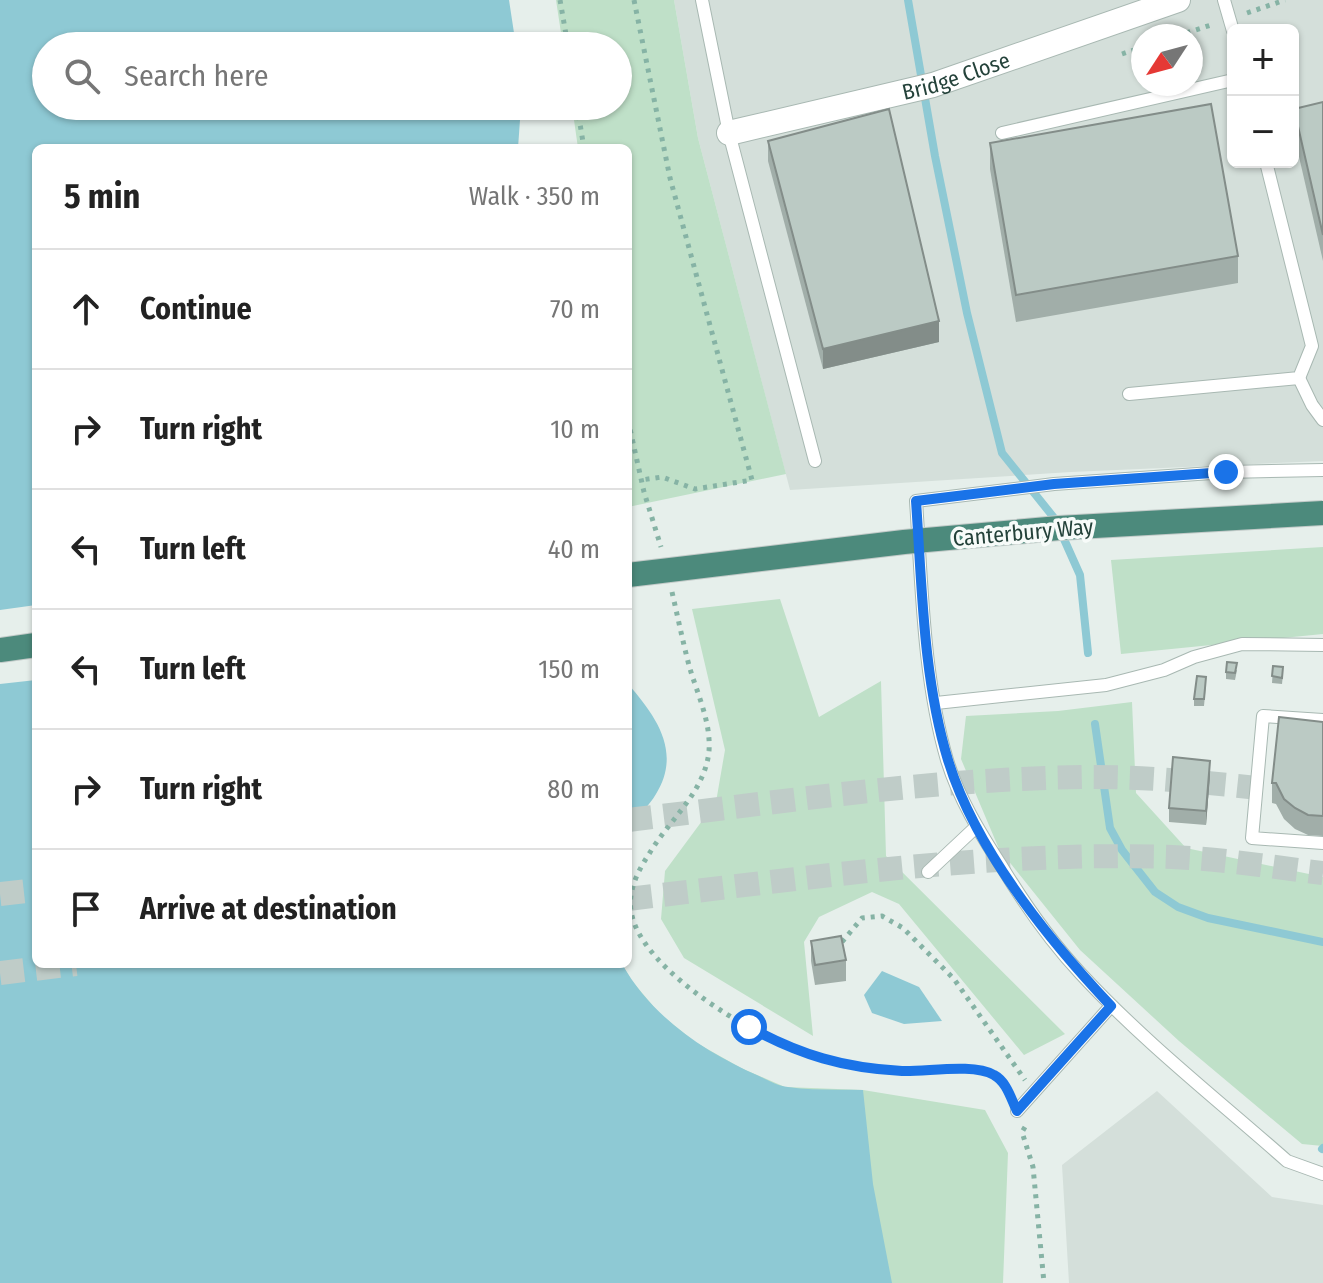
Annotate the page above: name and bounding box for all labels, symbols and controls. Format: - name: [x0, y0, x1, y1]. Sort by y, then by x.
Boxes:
- north arrow: [1131, 24, 1203, 96]
- map controls: [1227, 24, 1299, 168]
- button: +: [1227, 24, 1299, 96]
- search box: [32, 32, 632, 120]
- street label: Bridge Close: [899, 46, 1013, 106]
- icon: search: [60, 54, 104, 98]
- text: Search here: [124, 58, 269, 94]
- button: −: [1227, 96, 1299, 168]
- text: 5 min: [64, 176, 140, 217]
- text: Walk · 350 m: [469, 181, 600, 212]
- icon: ahead: [64, 287, 108, 331]
- text: Continue: [140, 291, 252, 327]
- text: 70 m: [550, 294, 600, 325]
- icon: right: [64, 407, 108, 451]
- text: Turn right: [140, 411, 262, 447]
- text: 10 m: [550, 414, 600, 445]
- route end: [1208, 454, 1244, 490]
- street label: Canterbury Way: [952, 513, 1094, 552]
- icon: left: [64, 527, 108, 571]
- text: Turn left: [140, 531, 246, 567]
- text: 40 m: [548, 534, 600, 565]
- icon: left: [64, 647, 108, 691]
- text: Turn left: [140, 651, 246, 687]
- text: 150 m: [538, 654, 600, 685]
- icon: right: [64, 767, 108, 811]
- text: Turn right: [140, 771, 262, 807]
- text: 80 m: [547, 774, 600, 805]
- icon: arrive: [64, 887, 108, 931]
- text: Arrive at destination: [140, 891, 397, 927]
- route start: [731, 1009, 767, 1045]

